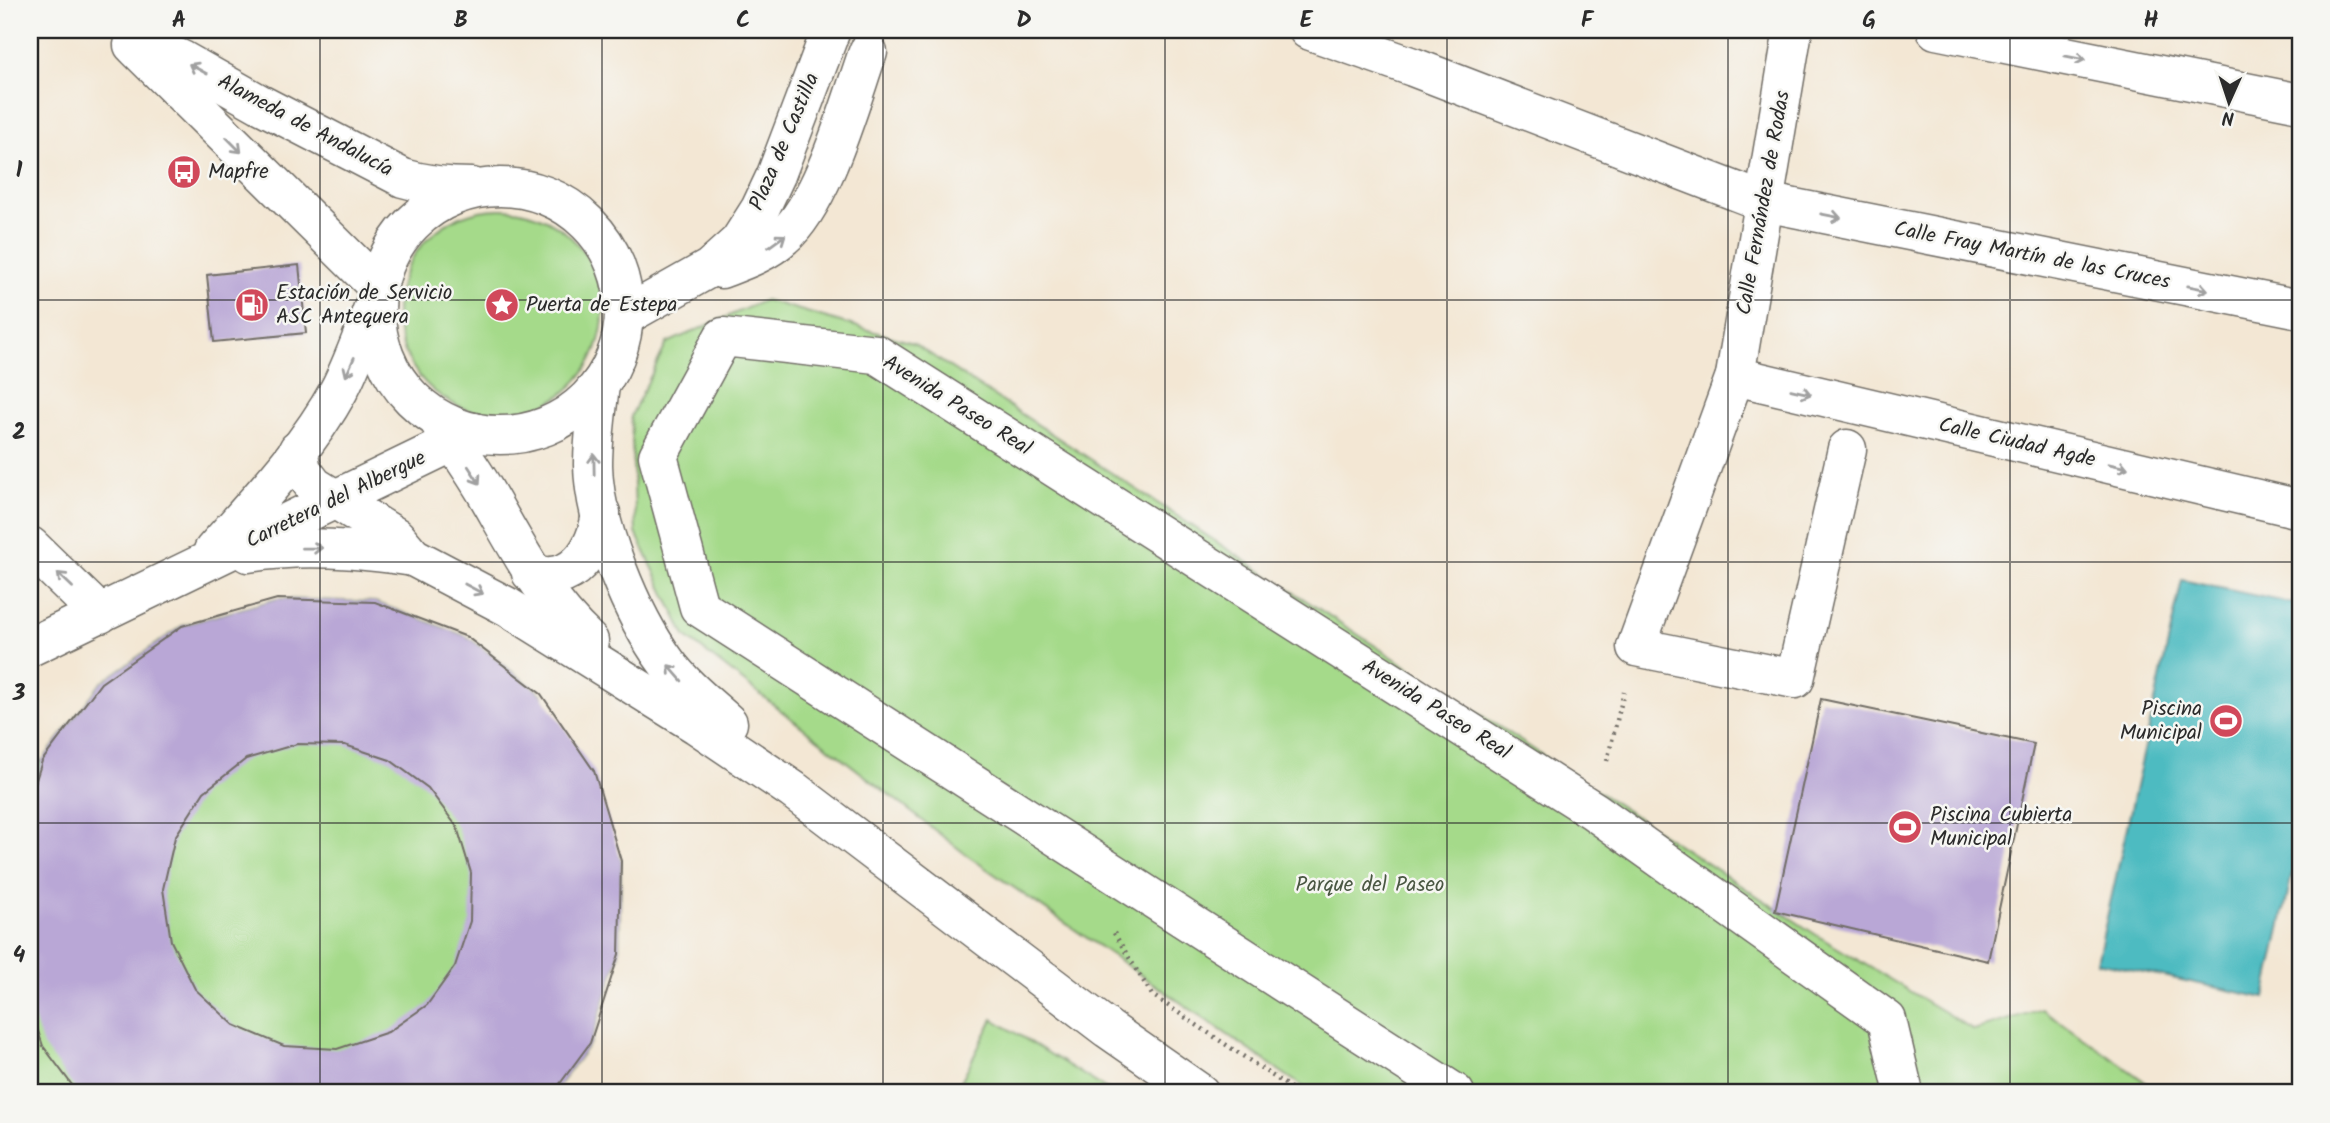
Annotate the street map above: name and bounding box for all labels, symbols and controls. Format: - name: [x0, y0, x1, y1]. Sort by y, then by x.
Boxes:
- text: A: [172, 3, 186, 39]
- text: B: [454, 3, 468, 39]
- text: C: [736, 3, 750, 39]
- text: D: [1016, 3, 1032, 39]
- text: E: [1300, 3, 1314, 39]
- text: F: [1581, 3, 1595, 39]
- text: G: [1862, 3, 1876, 39]
- text: H: [2144, 3, 2159, 39]
- one-way arrow: [2063, 51, 2086, 65]
- one-way arrow: [188, 62, 209, 75]
- street label: Alameda de Andalucía: [211, 66, 399, 186]
- north arrow: [2194, 66, 2264, 136]
- street label: Plaza de Castilla: [741, 68, 829, 216]
- street label: Calle Fernández de Rodas: [1728, 88, 1800, 318]
- text: N: [2221, 102, 2235, 132]
- one-way arrow: [225, 136, 242, 153]
- text: 1: [16, 153, 23, 189]
- bus stop icon: Mapfre: [165, 153, 203, 191]
- place label: Mapfre: [208, 156, 269, 189]
- one-way arrow: [1819, 209, 1842, 223]
- street label: Calle Fray Martín de las Cruces: [1891, 213, 2173, 299]
- one-way arrow: [767, 234, 785, 249]
- place label: Estación de Servicio ASC Antequera: [276, 277, 452, 334]
- one-way arrow: [2186, 282, 2209, 296]
- fuel station icon: Estación de Servicio ASC Antequera: [233, 286, 271, 324]
- place icon: Puerta de Estepa: [483, 286, 521, 324]
- place label: Puerta de Estepa: [526, 289, 677, 322]
- street label: Avenida Paseo Real: [876, 347, 1038, 465]
- one-way arrow: [343, 356, 356, 377]
- one-way arrow: [1789, 386, 1812, 399]
- street label: Calle Ciudad Agde: [1935, 409, 2099, 477]
- text: 2: [12, 415, 26, 451]
- street label: Carretera del Albergue: [240, 442, 432, 558]
- one-way arrow: [587, 453, 601, 476]
- one-way arrow: [2106, 460, 2129, 474]
- one-way arrow: [467, 465, 482, 484]
- one-way arrow: [300, 541, 323, 555]
- one-way arrow: [56, 571, 73, 588]
- one-way arrow: [463, 582, 483, 596]
- street label: Avenida Paseo Real: [1355, 651, 1517, 769]
- one-way arrow: [667, 664, 683, 682]
- text: 3: [12, 676, 26, 712]
- place label: Piscina Municipal: [2120, 693, 2202, 750]
- sports icon: Piscina Municipal: [2207, 702, 2245, 740]
- place label: Piscina Cubierta Municipal: [1930, 799, 2072, 856]
- sports icon: Piscina Cubierta Municipal: [1886, 808, 1924, 846]
- park label: Parque del Paseo: [1296, 869, 1444, 902]
- text: 4: [13, 938, 26, 974]

